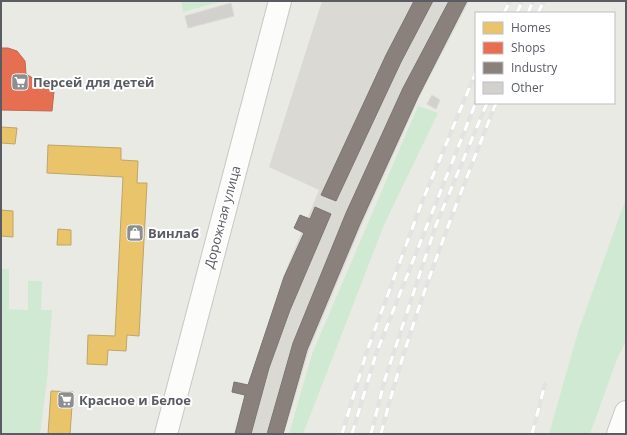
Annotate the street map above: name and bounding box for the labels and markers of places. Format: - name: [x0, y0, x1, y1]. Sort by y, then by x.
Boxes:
- supermarket icon: Персей для детей: [10, 72, 30, 92]
- place label: Персей для детей: [33, 73, 154, 91]
- shop icon: Винлаб: [125, 223, 145, 243]
- place label: Винлаб: [148, 224, 199, 242]
- supermarket icon: Красное и Белое: [56, 390, 76, 410]
- place label: Красное и Белое: [79, 391, 191, 409]

